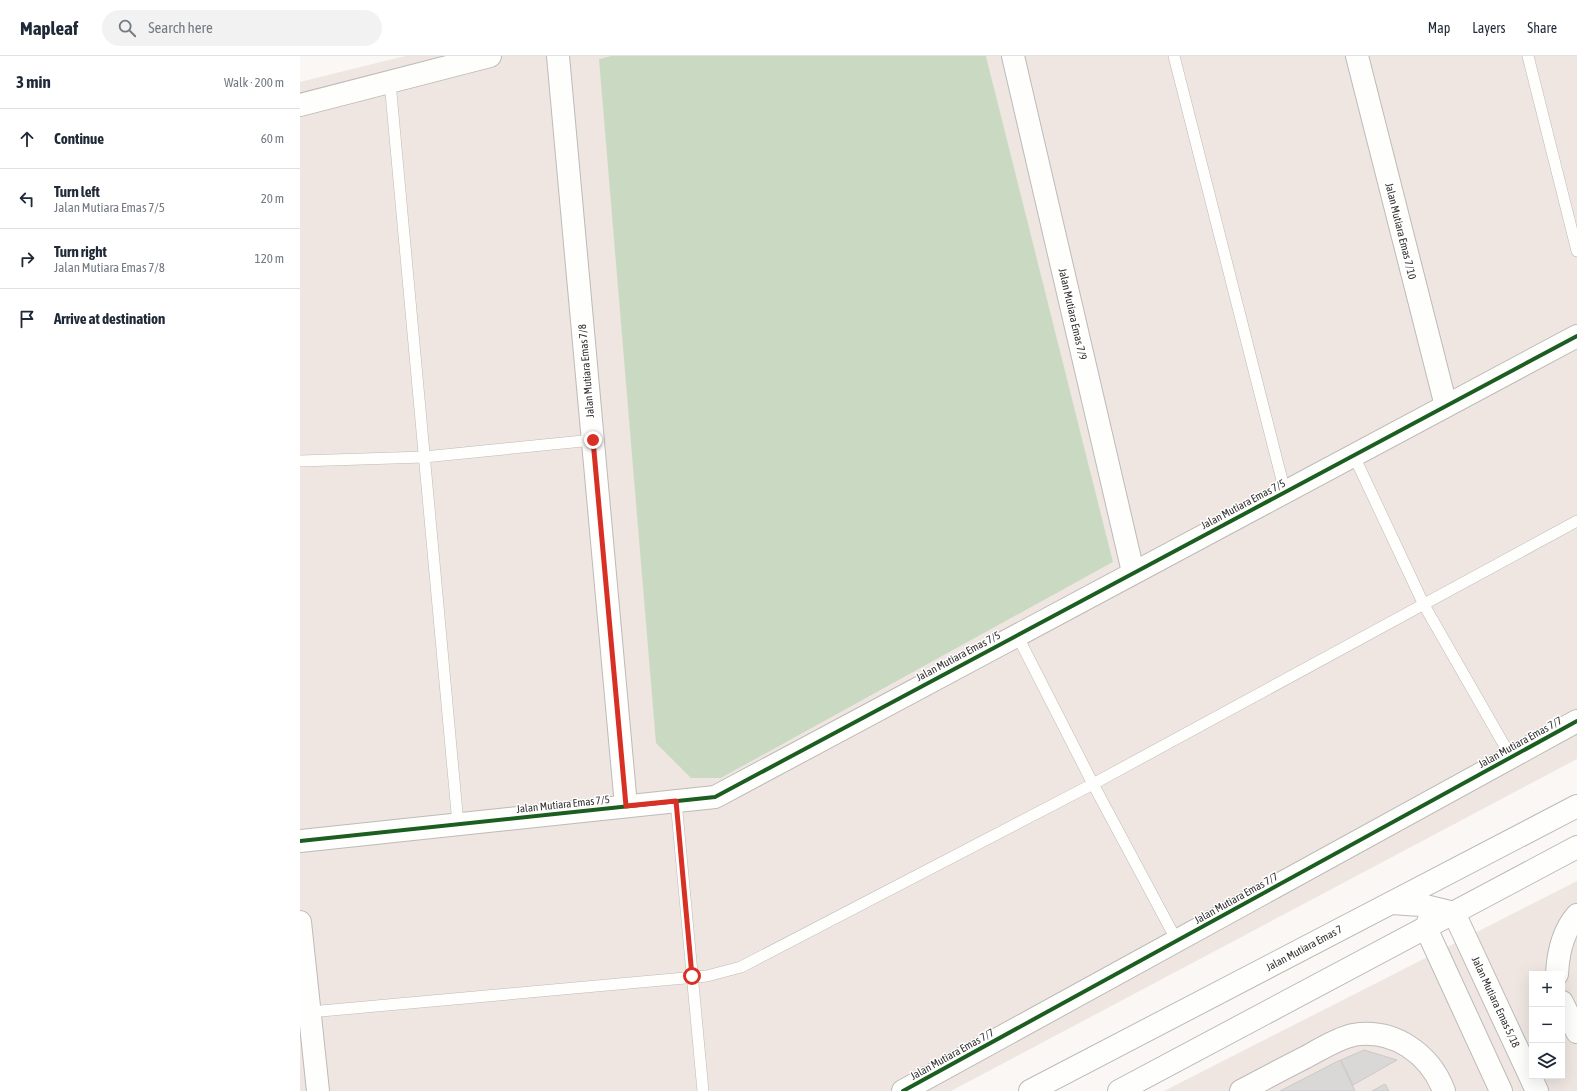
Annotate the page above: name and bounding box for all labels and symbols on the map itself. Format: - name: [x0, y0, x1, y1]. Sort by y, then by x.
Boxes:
- street label: Jalan Mutiara Emas 7/10: [1383, 182, 1419, 280]
- street label: Jalan Mutiara Emas 7/9: [1057, 267, 1089, 361]
- street label: Jalan Mutiara Emas 7/8: [576, 324, 596, 418]
- route end: [584, 431, 602, 449]
- street label: Jalan Mutiara Emas 7/5: [1199, 477, 1287, 531]
- street label: Jalan Mutiara Emas 7/5: [914, 629, 1002, 683]
- street label: Jalan Mutiara Emas 7/7: [1476, 714, 1564, 770]
- street label: Jalan Mutiara Emas 7/5: [516, 793, 610, 815]
- street label: Jalan Mutiara Emas 7/7: [1192, 870, 1280, 926]
- street label: Jalan Mutiara Emas 7: [1264, 923, 1344, 973]
- street label: Jalan Mutiara Emas 5/18: [1470, 955, 1522, 1049]
- route start: [683, 967, 701, 985]
- street label: Jalan Mutiara Emas 7/7: [908, 1026, 996, 1082]

